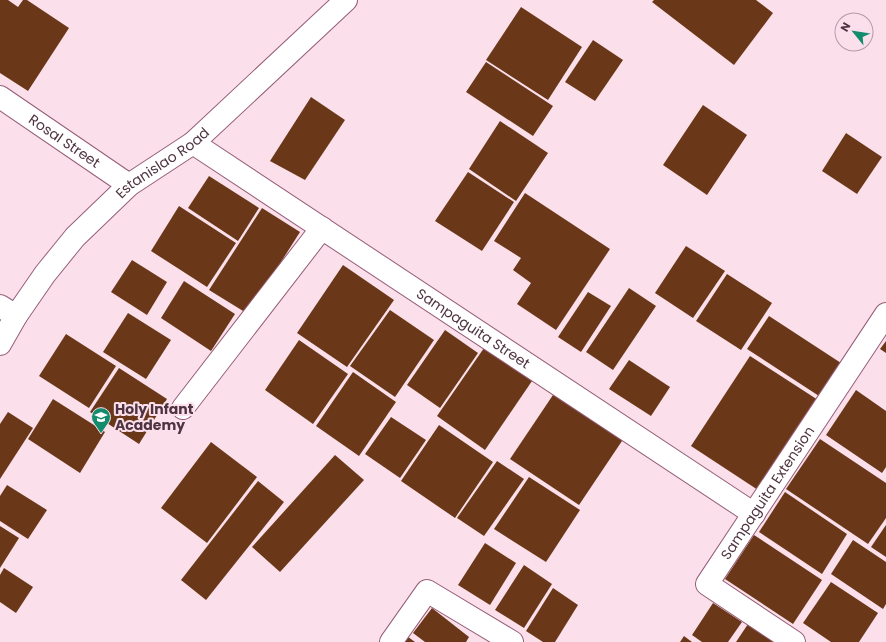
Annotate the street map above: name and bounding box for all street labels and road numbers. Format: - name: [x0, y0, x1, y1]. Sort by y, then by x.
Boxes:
- street label: Rosal Street: [25, 109, 104, 172]
- street label: Estanislao Road: [111, 123, 214, 203]
- street label: Sampaguita Street: [413, 284, 534, 373]
- street label: Sampaguita Extension: [716, 422, 819, 564]

